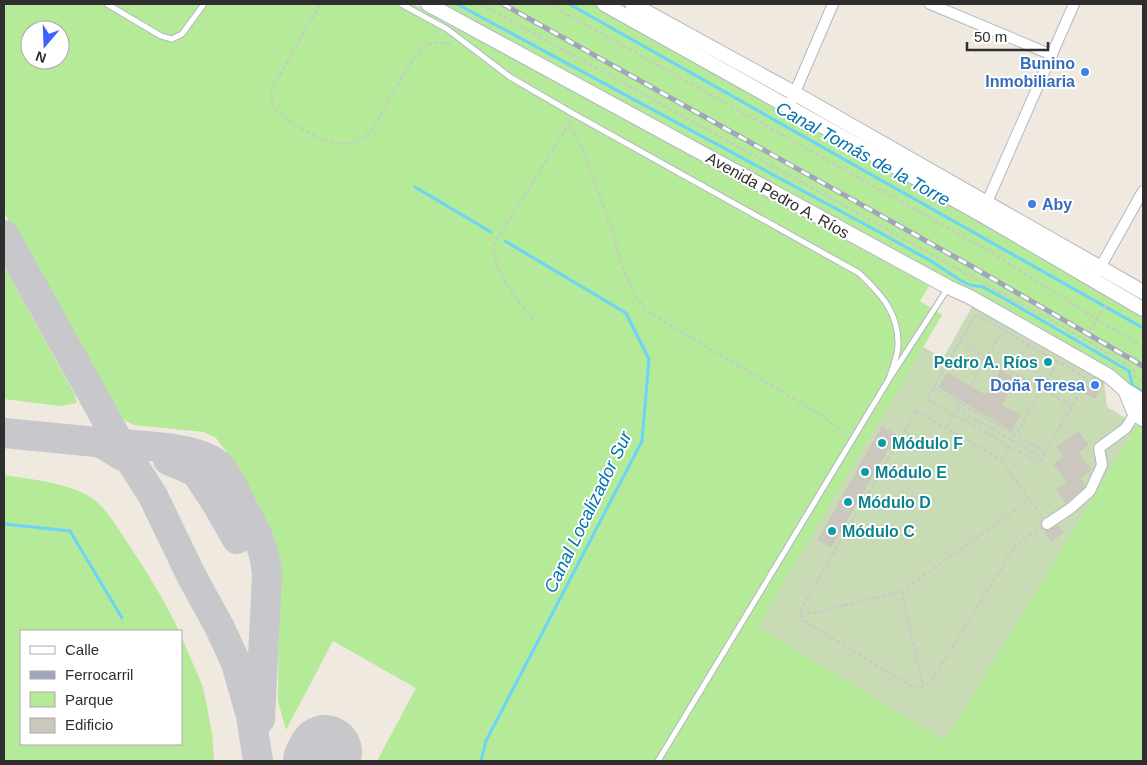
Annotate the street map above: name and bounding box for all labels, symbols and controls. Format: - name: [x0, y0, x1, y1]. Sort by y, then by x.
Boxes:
- north arrow: [20, 20, 70, 70]
- scale bar: [967, 20, 1048, 52]
- text: 50 m: [974, 28, 1007, 45]
- text: N: [33, 48, 48, 67]
- place label: Bunino Inmobiliaria: [985, 55, 1075, 90]
- marker: Bunino Inmobiliaria: [1079, 66, 1091, 78]
- water label: Canal Tomás de la Torre: [773, 98, 953, 210]
- street label: Avenida Pedro A. Ríos: [703, 149, 852, 242]
- place label: Aby: [1042, 196, 1072, 213]
- marker: Aby: [1026, 198, 1038, 210]
- place label: Pedro A. Ríos: [934, 354, 1038, 371]
- marker: Pedro A. Ríos: [1042, 356, 1054, 368]
- place label: Doña Teresa: [990, 377, 1085, 394]
- marker: Doña Teresa: [1089, 379, 1101, 391]
- water label: Canal Localizador Sur: [540, 427, 636, 596]
- place label: Módulo F: [892, 435, 963, 452]
- marker: Módulo F: [876, 437, 888, 449]
- place label: Módulo E: [875, 464, 947, 481]
- marker: Módulo E: [859, 466, 871, 478]
- place label: Módulo D: [858, 494, 931, 511]
- marker: Módulo D: [842, 496, 854, 508]
- place label: Módulo C: [842, 523, 915, 540]
- marker: Módulo C: [826, 525, 838, 537]
- legend: [20, 630, 182, 745]
- text: Calle: [65, 641, 99, 658]
- text: Ferrocarril: [65, 666, 133, 683]
- text: Parque: [65, 691, 113, 708]
- text: Edificio: [65, 716, 113, 733]

